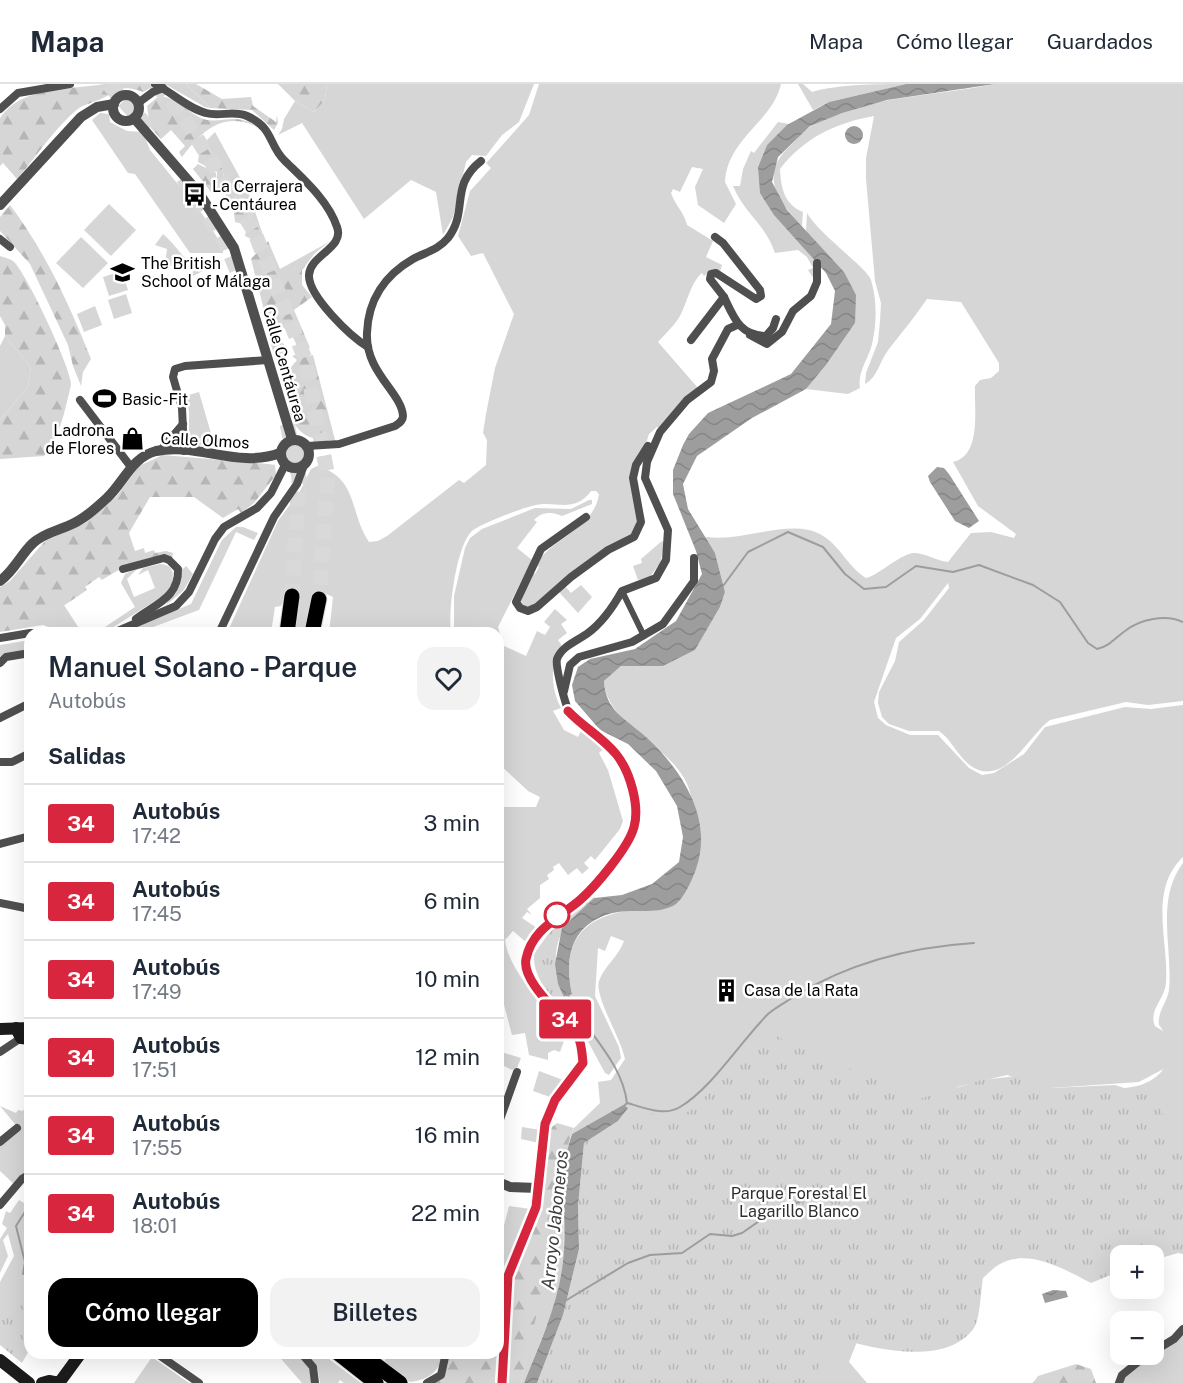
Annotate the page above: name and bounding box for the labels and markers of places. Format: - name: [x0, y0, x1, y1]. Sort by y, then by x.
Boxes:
- place label: La Cerrajera - Centáurea: [212, 177, 303, 214]
- bus stop icon: La Cerrajera - Centáurea: [181, 182, 207, 208]
- place label: The British School of Málaga: [141, 254, 270, 291]
- school or university icon: The British School of Málaga: [110, 259, 136, 285]
- sports icon: Basic-Fit: [91, 386, 117, 412]
- place label: Basic-Fit: [122, 390, 188, 409]
- place label: Ladrona de Flores: [45, 421, 114, 458]
- shop icon: Ladrona de Flores: [119, 426, 145, 452]
- unlabelled marker: [544, 902, 570, 928]
- building icon: Casa de la Rata: [713, 977, 739, 1003]
- place label: Casa de la Rata: [744, 981, 858, 1000]

